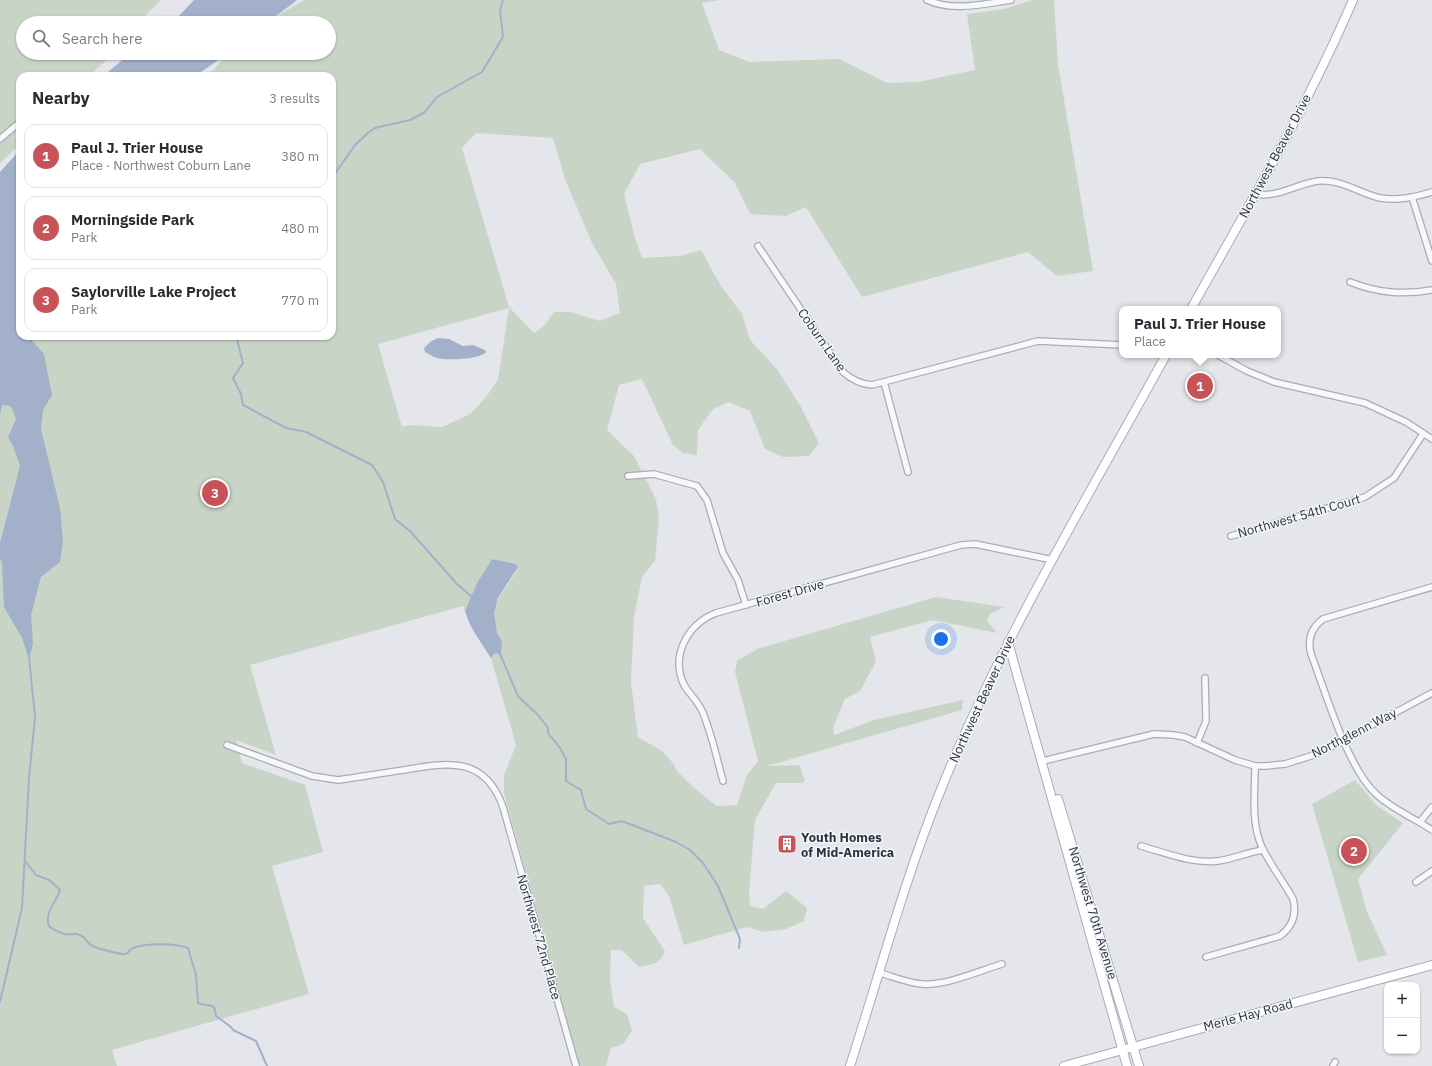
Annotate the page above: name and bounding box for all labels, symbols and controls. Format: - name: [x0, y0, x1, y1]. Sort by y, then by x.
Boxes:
- search box: [16, 16, 336, 60]
- icon: search: [30, 27, 52, 49]
- text: Search here: [62, 29, 142, 48]
- text: Nearby: [32, 87, 90, 109]
- text: 3 results: [269, 90, 320, 107]
- street label: Northwest Beaver Drive: [1235, 91, 1315, 221]
- text: Paul J. Trier House: [71, 138, 203, 157]
- text: 1: [42, 148, 50, 165]
- text: 380 m: [281, 148, 319, 165]
- text: Place · Northwest Coburn Lane: [71, 157, 251, 174]
- text: Morningside Park: [71, 210, 194, 229]
- text: 2: [42, 220, 50, 237]
- text: 480 m: [281, 220, 319, 237]
- text: Park: [71, 229, 97, 246]
- text: Saylorville Lake Project: [71, 282, 236, 301]
- text: 3: [42, 292, 50, 309]
- text: 770 m: [281, 292, 319, 309]
- text: Park: [71, 301, 97, 318]
- street label: Coburn Lane: [794, 305, 850, 375]
- popup: [1119, 306, 1281, 358]
- text: Paul J. Trier House: [1134, 314, 1266, 333]
- text: Place: [1134, 333, 1166, 350]
- pin: 1: [1187, 371, 1213, 401]
- pin: 3: [202, 478, 228, 508]
- street label: Northwest 54th Court: [1236, 490, 1362, 542]
- street label: Forest Drive: [754, 575, 826, 611]
- your location: [931, 629, 951, 649]
- street label: Northwest Beaver Drive: [945, 633, 1019, 765]
- street label: Northglenn Way: [1309, 704, 1400, 762]
- place label: Youth Homes of Mid-America: [801, 829, 894, 861]
- building icon: Youth Homes of Mid-America: [776, 833, 798, 855]
- pin: 2: [1341, 836, 1367, 866]
- street label: Northwest 70th Avenue: [1065, 844, 1121, 982]
- street label: Northwest 72nd Place: [513, 872, 565, 1002]
- map controls: [1384, 982, 1420, 1054]
- button: +: [1384, 982, 1420, 1018]
- street label: Merle Hay Road: [1202, 995, 1294, 1035]
- button: −: [1384, 1018, 1420, 1054]

